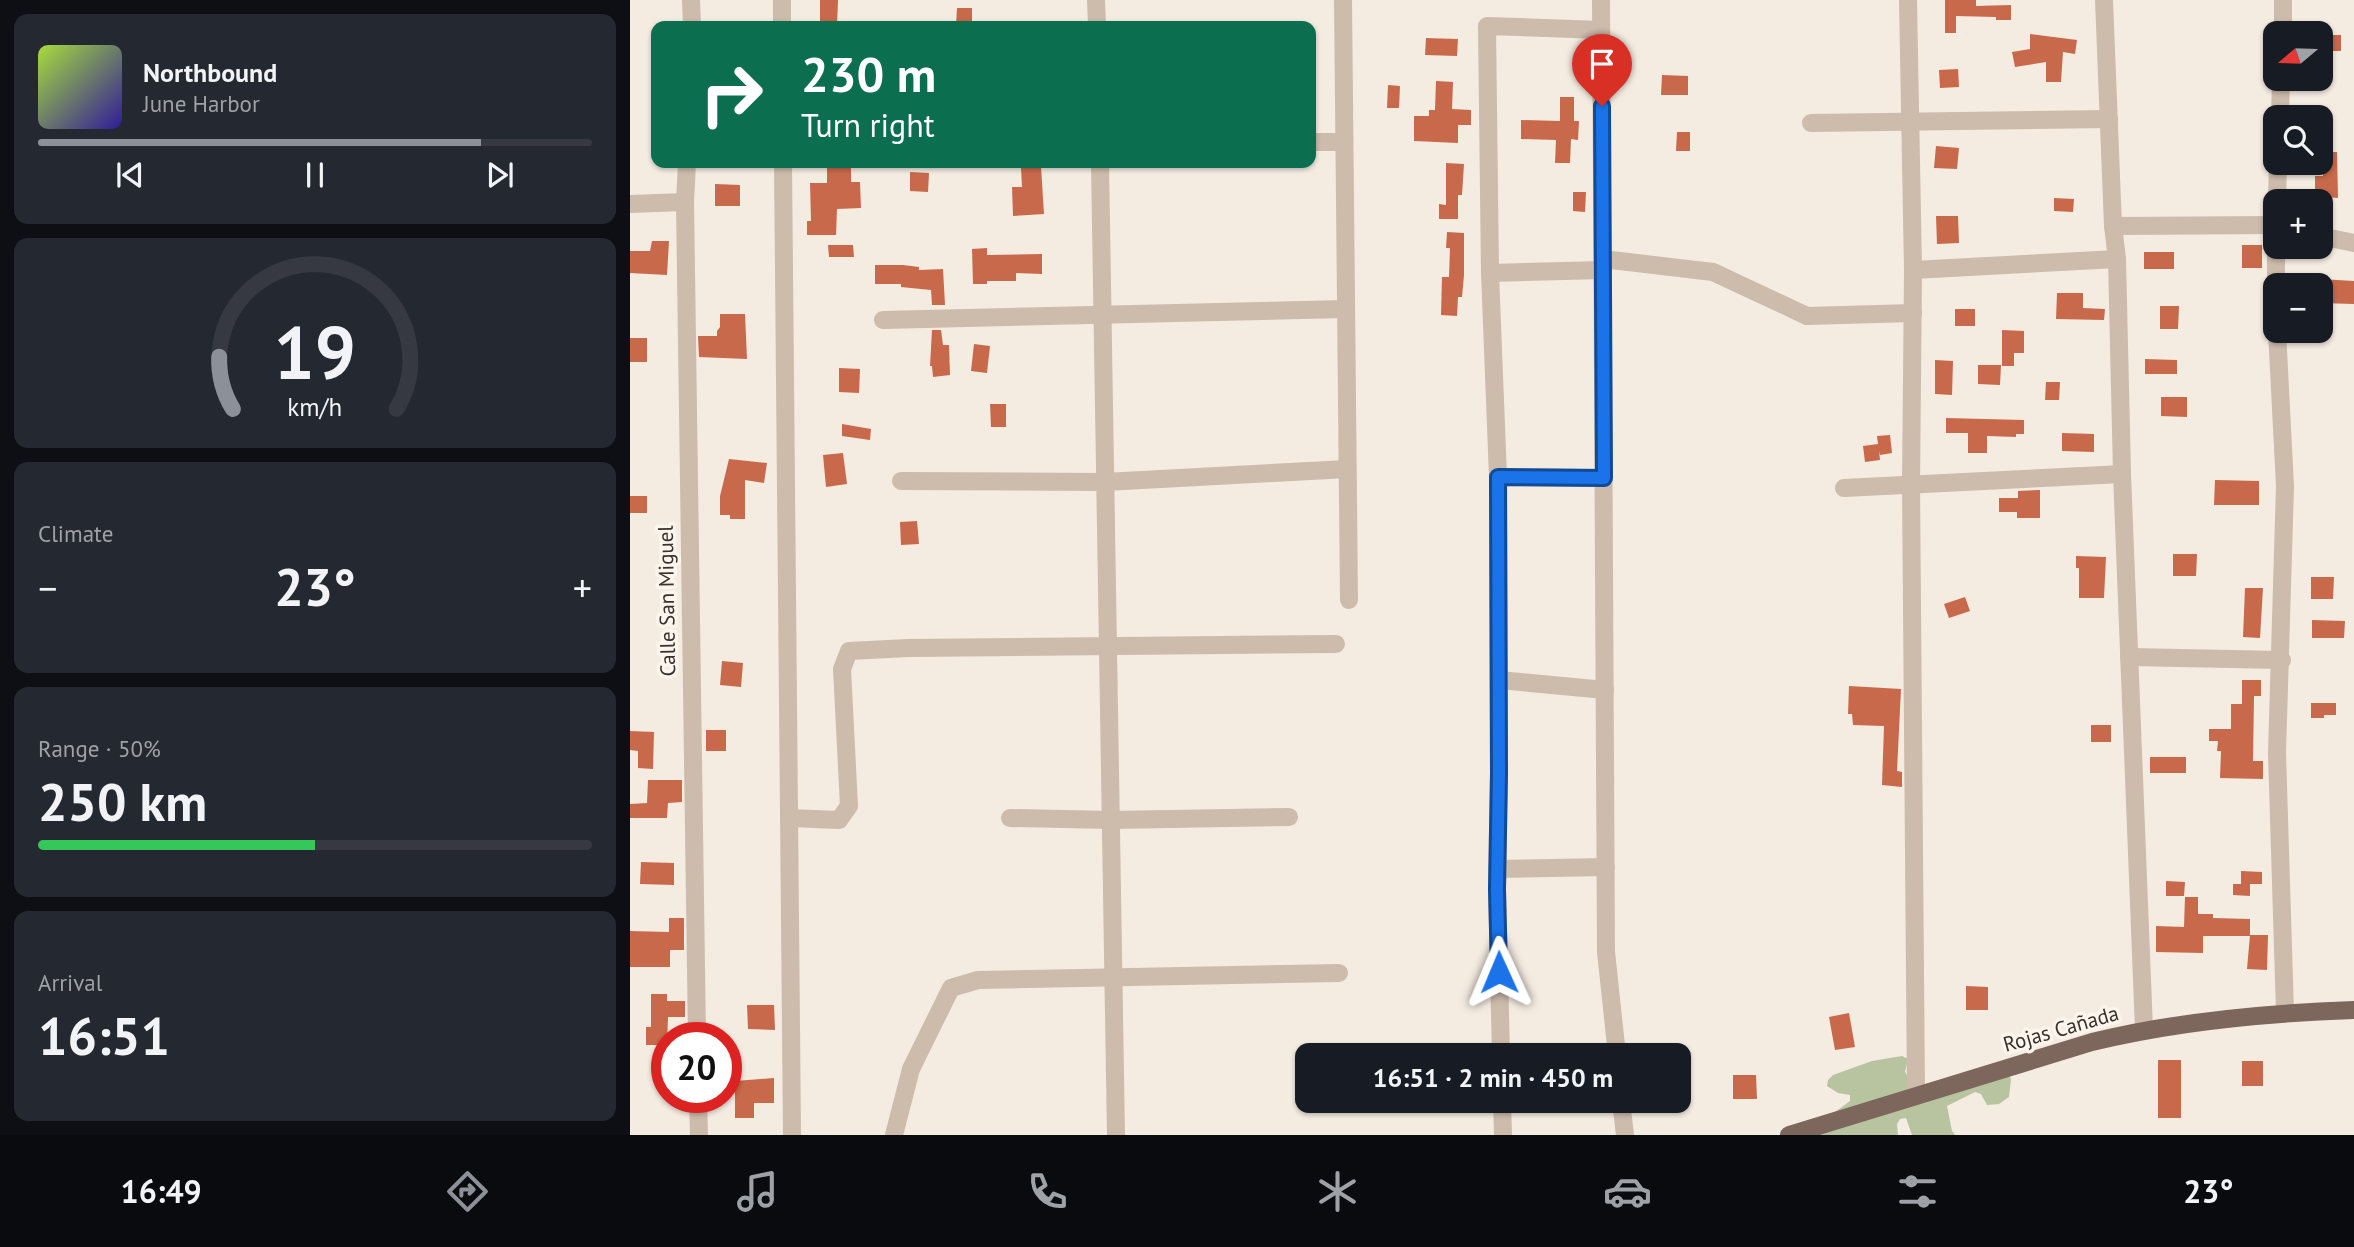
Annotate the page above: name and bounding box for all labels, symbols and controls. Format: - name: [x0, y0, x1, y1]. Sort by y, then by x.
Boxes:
- north arrow: [2263, 21, 2333, 91]
- map controls: [2263, 21, 2333, 343]
- pin: [1572, 34, 1632, 106]
- text: 230 m: [801, 42, 936, 106]
- icon: arrive: [1583, 45, 1621, 83]
- icon: right: [686, 49, 777, 140]
- text: Northbound: [143, 56, 277, 89]
- text: June Harbor: [143, 89, 260, 118]
- text: Turn right: [801, 104, 935, 146]
- button: search: [2263, 105, 2333, 175]
- icon: previous: [111, 156, 149, 194]
- icon: pause: [296, 156, 334, 194]
- icon: next: [481, 156, 519, 194]
- button: +: [2263, 189, 2333, 259]
- button: −: [2263, 273, 2333, 343]
- text: 19: [274, 306, 356, 400]
- text: km/h: [288, 391, 342, 423]
- text: Climate: [38, 519, 113, 548]
- street label: Calle San Miguel: [652, 525, 681, 677]
- text: 23°: [274, 553, 356, 620]
- text: −: [38, 563, 57, 612]
- text: +: [573, 563, 592, 612]
- text: Range · 50%: [38, 734, 161, 763]
- text: 250 km: [38, 768, 207, 835]
- position arrow: [1462, 935, 1536, 1009]
- text: Arrival: [38, 968, 102, 997]
- street label: Rojas Cañada: [2000, 999, 2122, 1058]
- text: 16:51: [38, 1002, 170, 1069]
- speed limit sign: 20: [651, 1022, 742, 1113]
- text: 16:51 · 2 min · 450 m: [1373, 1061, 1613, 1094]
- icon: directions: [443, 1167, 492, 1216]
- icon: music: [733, 1167, 782, 1216]
- icon: phone: [1023, 1167, 1072, 1216]
- icon: climate: [1313, 1167, 1362, 1216]
- icon: car: [1603, 1167, 1652, 1216]
- icon: filters: [1893, 1167, 1942, 1216]
- text: 16:49: [121, 1170, 202, 1212]
- text: 23°: [2183, 1170, 2233, 1212]

